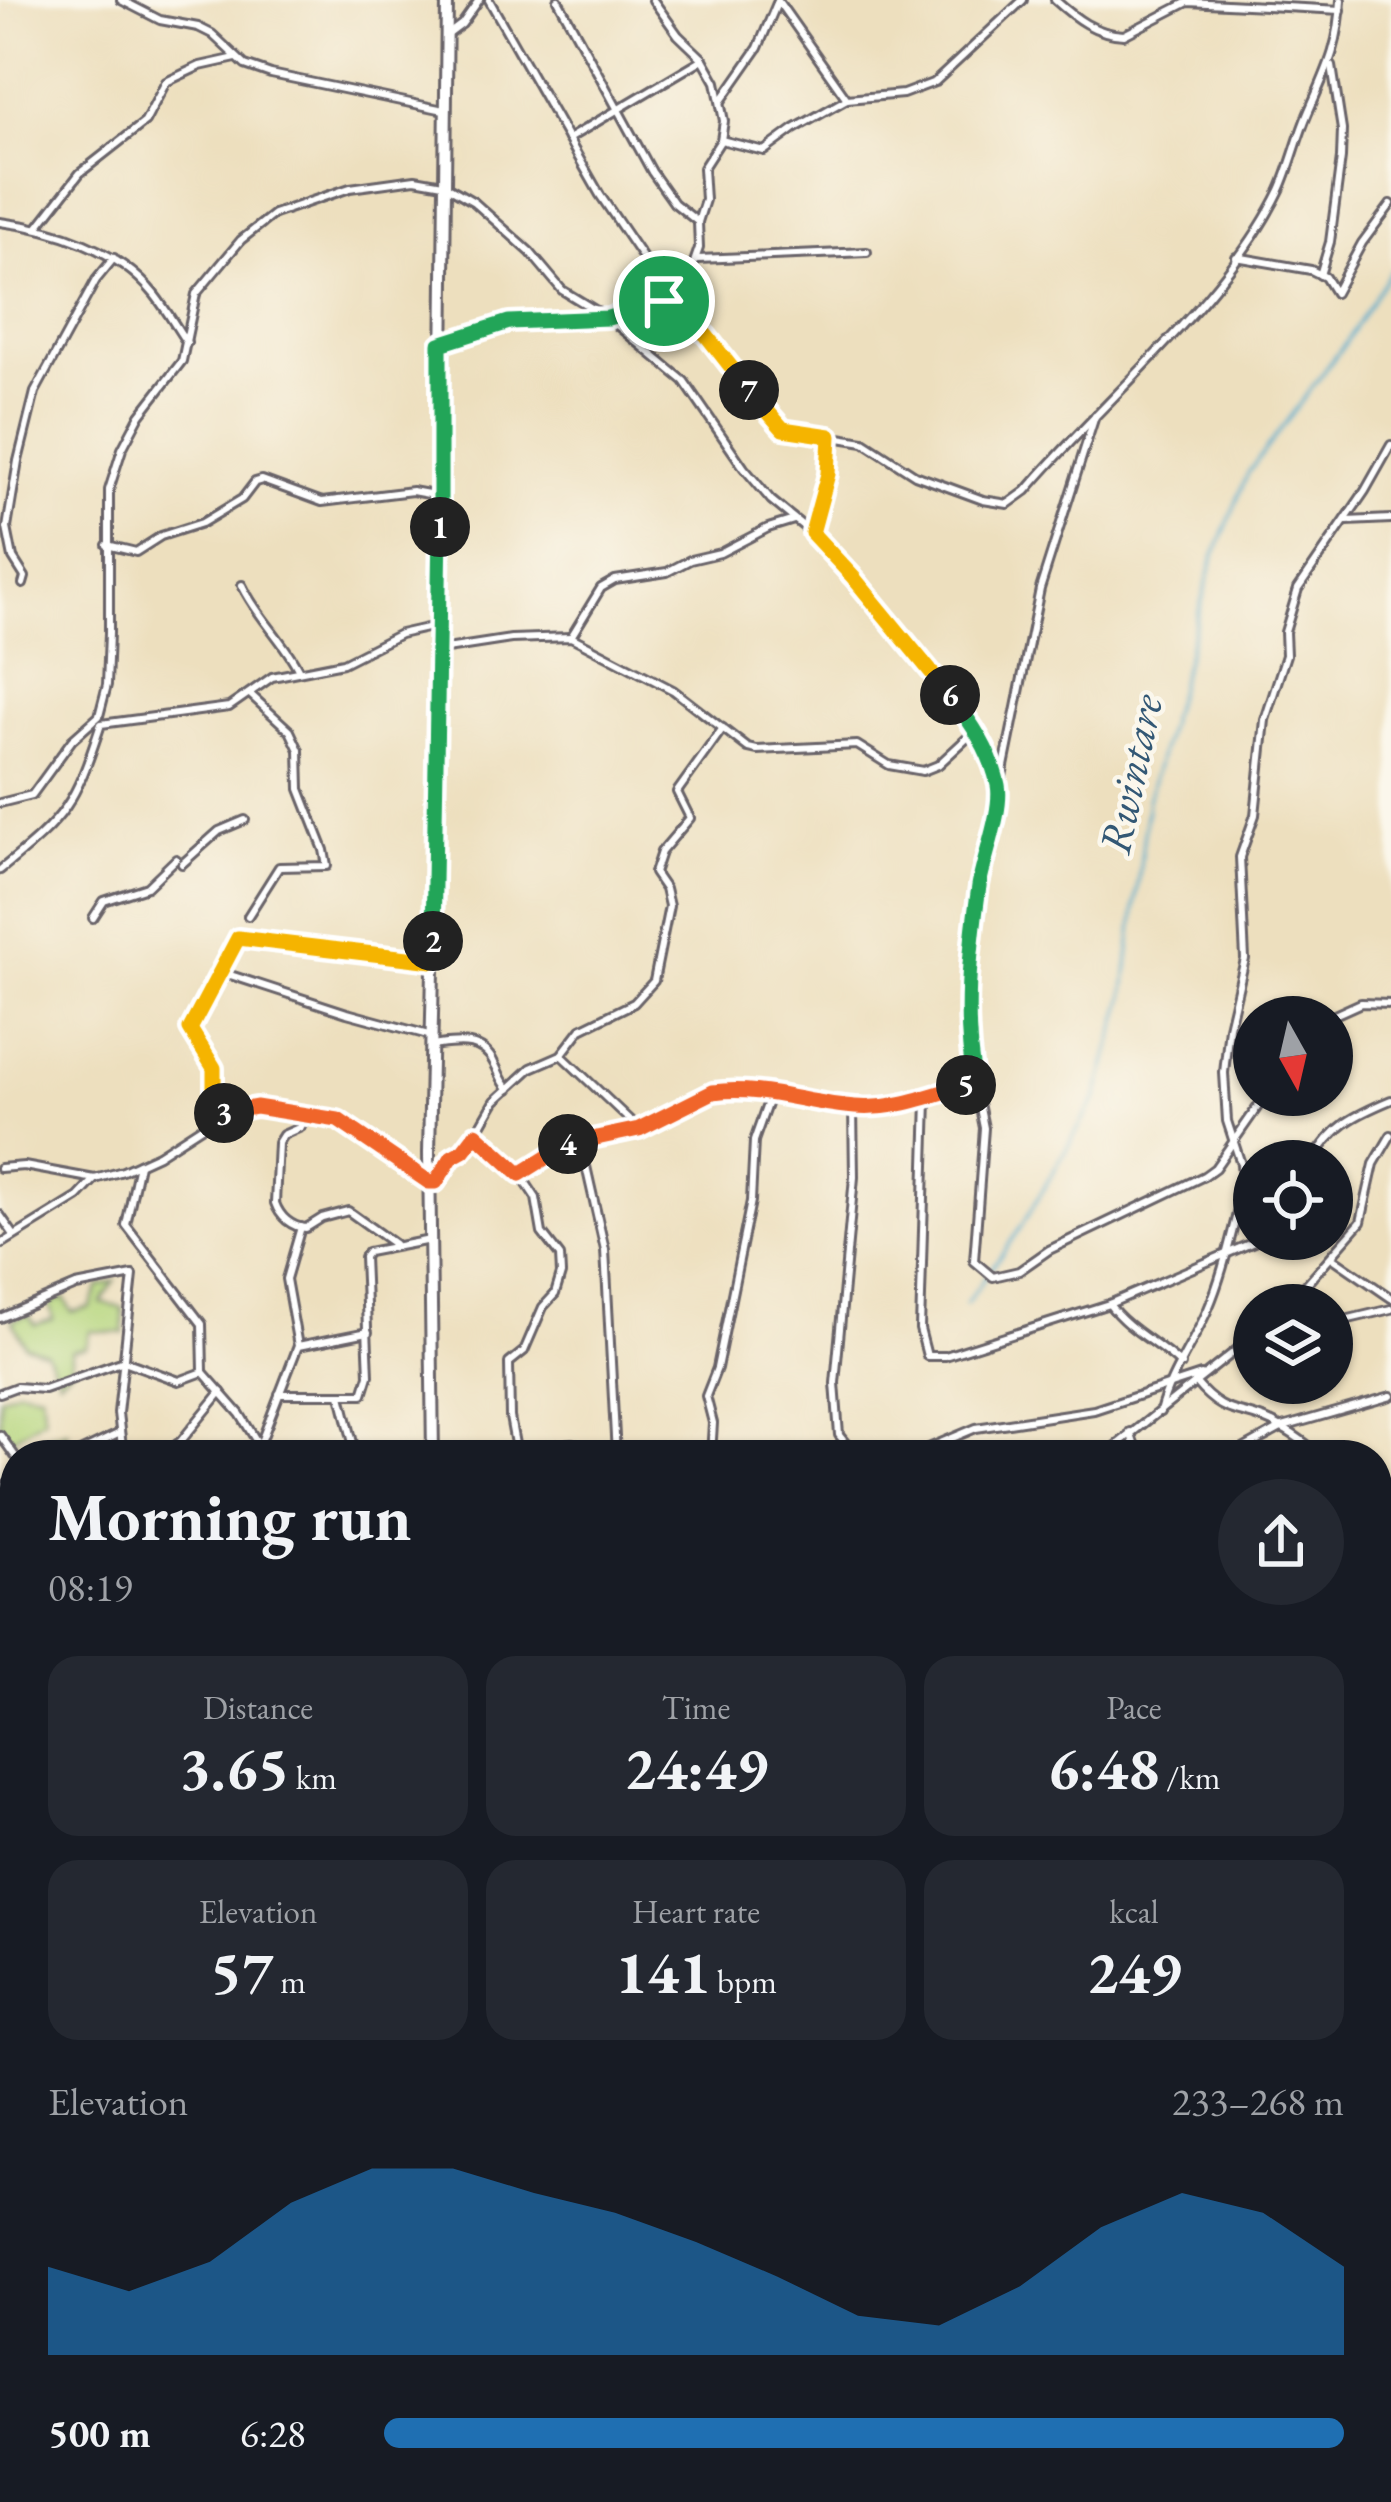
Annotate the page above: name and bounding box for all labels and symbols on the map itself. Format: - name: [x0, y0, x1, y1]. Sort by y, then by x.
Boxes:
- pin: [613, 250, 715, 352]
- pin: 7: [719, 360, 779, 420]
- pin: 1: [410, 497, 470, 557]
- pin: 6: [920, 665, 980, 725]
- water label: Rwintare: [1085, 688, 1175, 859]
- pin: 2: [403, 911, 463, 971]
- north arrow: [1233, 996, 1353, 1116]
- pin: 5: [936, 1055, 996, 1115]
- pin: 3: [194, 1083, 254, 1143]
- pin: 4: [538, 1114, 598, 1174]

